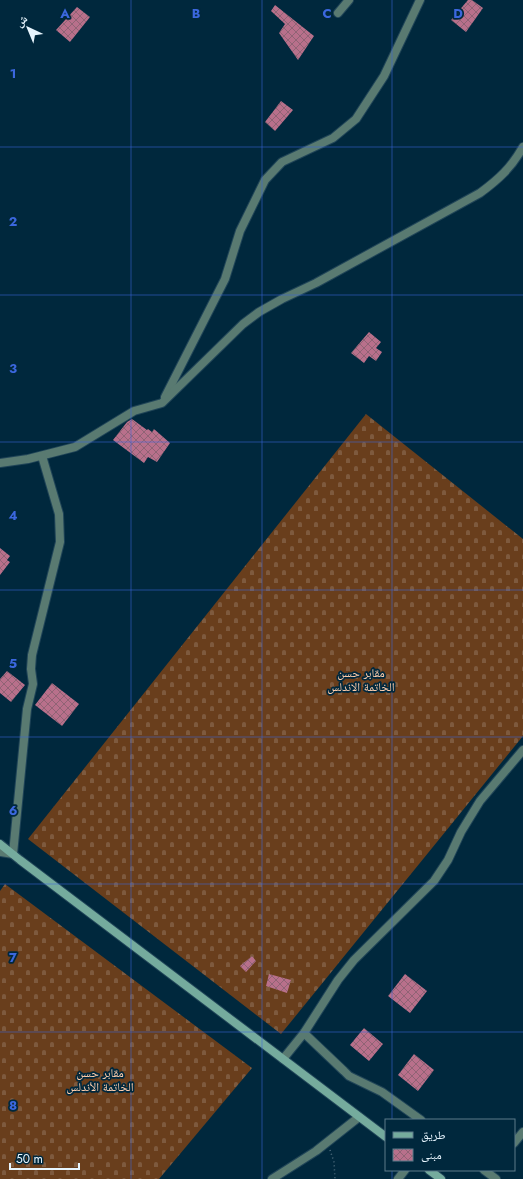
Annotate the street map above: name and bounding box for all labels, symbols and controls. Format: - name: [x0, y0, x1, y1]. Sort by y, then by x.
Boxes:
- text: A: [59, 4, 70, 23]
- text: B: [192, 4, 201, 23]
- text: C: [322, 4, 332, 23]
- text: D: [453, 4, 463, 23]
- north arrow: [8, 8, 48, 48]
- text: ش: [11, 11, 31, 31]
- text: 1: [10, 64, 16, 83]
- text: 2: [9, 212, 17, 231]
- text: 3: [9, 359, 17, 378]
- text: 4: [8, 506, 18, 525]
- text: 5: [9, 654, 17, 673]
- park label: مقابر حسن الخاتمة الاندلس: [327, 664, 395, 696]
- text: 6: [9, 801, 18, 820]
- text: 7: [9, 948, 17, 967]
- park label: مقابر حسن الخاتمة الأندلس: [66, 1064, 134, 1096]
- text: 8: [9, 1096, 17, 1115]
- legend: [385, 1119, 515, 1171]
- text: طريق: [421, 1126, 446, 1144]
- scale bar: [10, 1145, 79, 1171]
- text: مبنى: [421, 1146, 442, 1164]
- text: 50 m: [16, 1150, 43, 1168]

